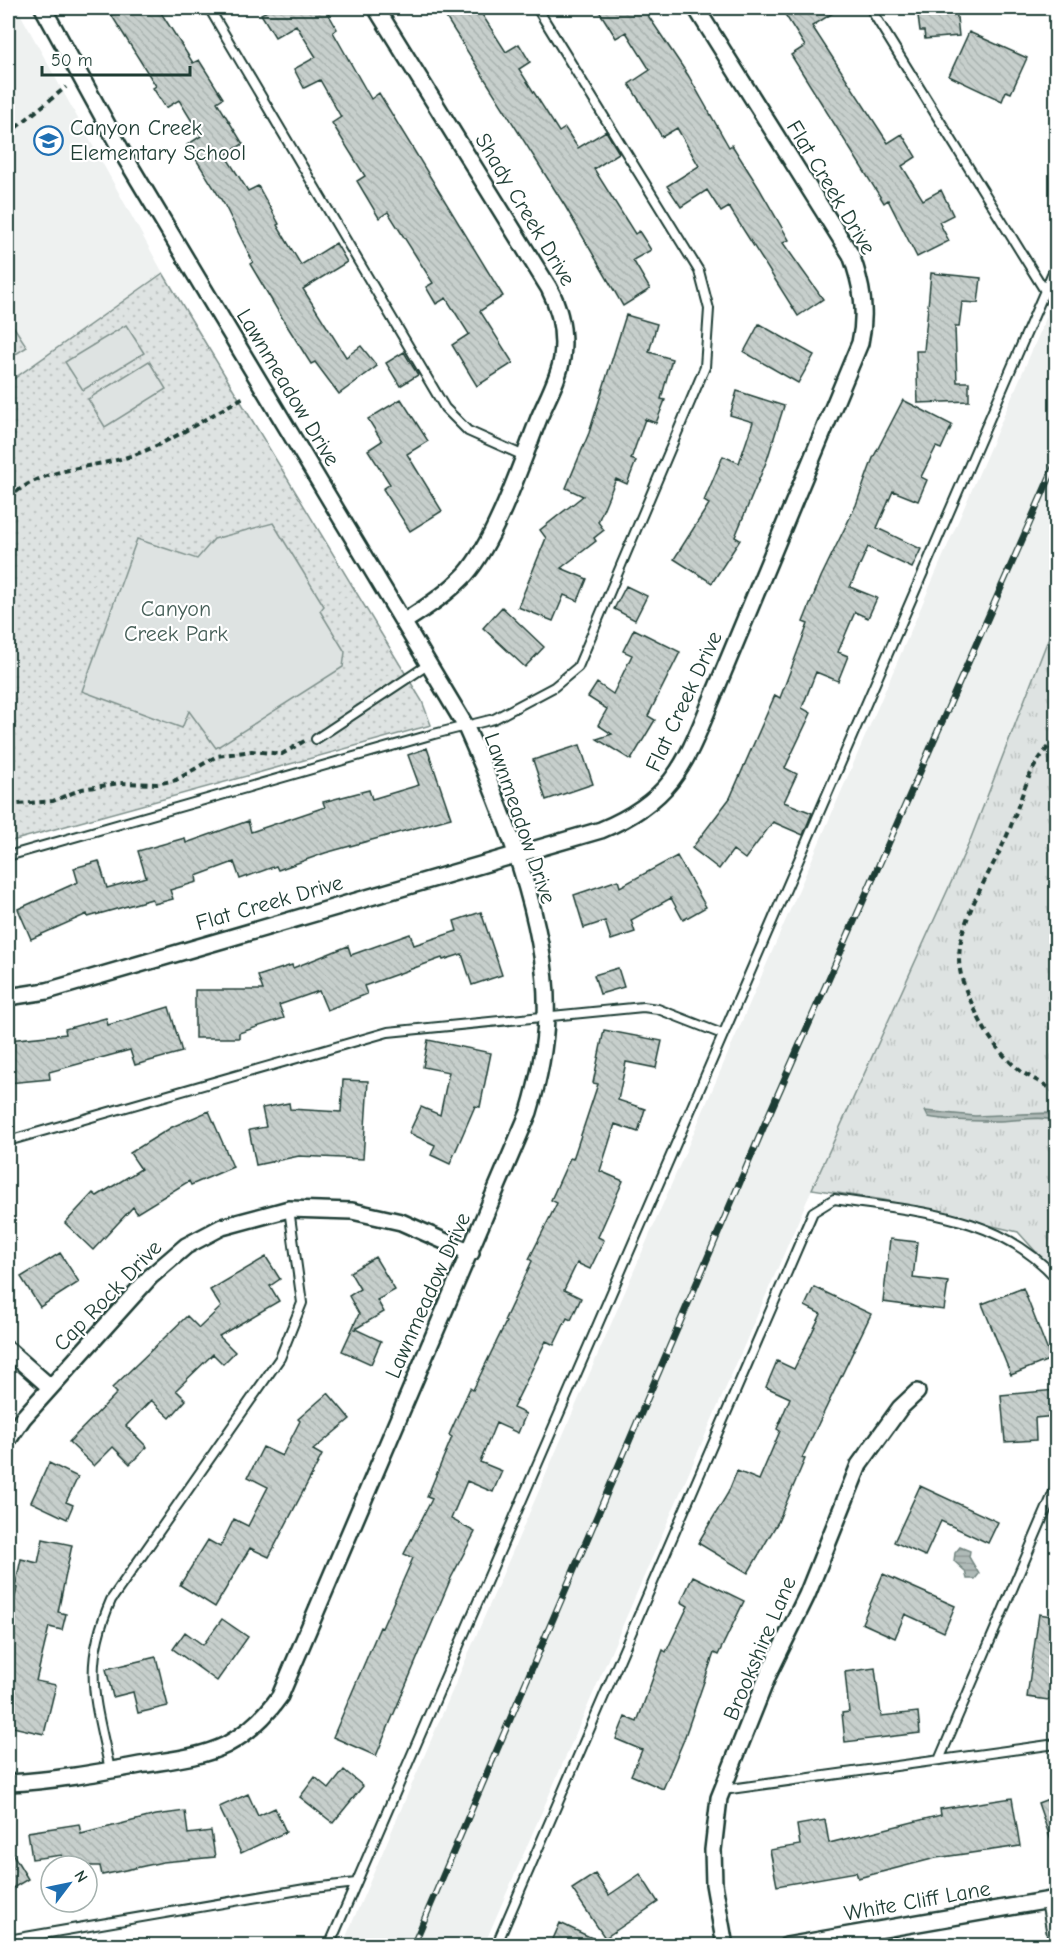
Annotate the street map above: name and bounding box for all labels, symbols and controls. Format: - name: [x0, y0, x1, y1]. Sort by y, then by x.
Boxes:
- scale bar: [42, 39, 190, 77]
- text: 50 m: [51, 50, 93, 71]
- place label: Canyon Creek Elementary School: [70, 115, 246, 166]
- street label: Flat Creek Drive: [781, 116, 881, 259]
- school or university icon: Canyon Creek Elementary School: [33, 124, 65, 156]
- street label: Shady Creek Drive: [469, 129, 581, 291]
- street label: Lawnmeadow Drive: [231, 304, 345, 471]
- park label: Canyon Creek Park: [124, 596, 228, 647]
- street label: Flat Creek Drive: [640, 627, 728, 776]
- street label: Lawnmeadow Drive: [479, 730, 561, 907]
- street label: Flat Creek Drive: [193, 870, 346, 936]
- street label: Lawnmeadow Drive: [380, 1208, 476, 1382]
- street label: Cap Rock Drive: [48, 1235, 167, 1357]
- street label: Brookshire Lane: [718, 1573, 802, 1724]
- north arrow: [39, 1854, 99, 1914]
- text: N: [70, 1867, 91, 1886]
- street label: White Cliff Lane: [842, 1875, 992, 1927]

